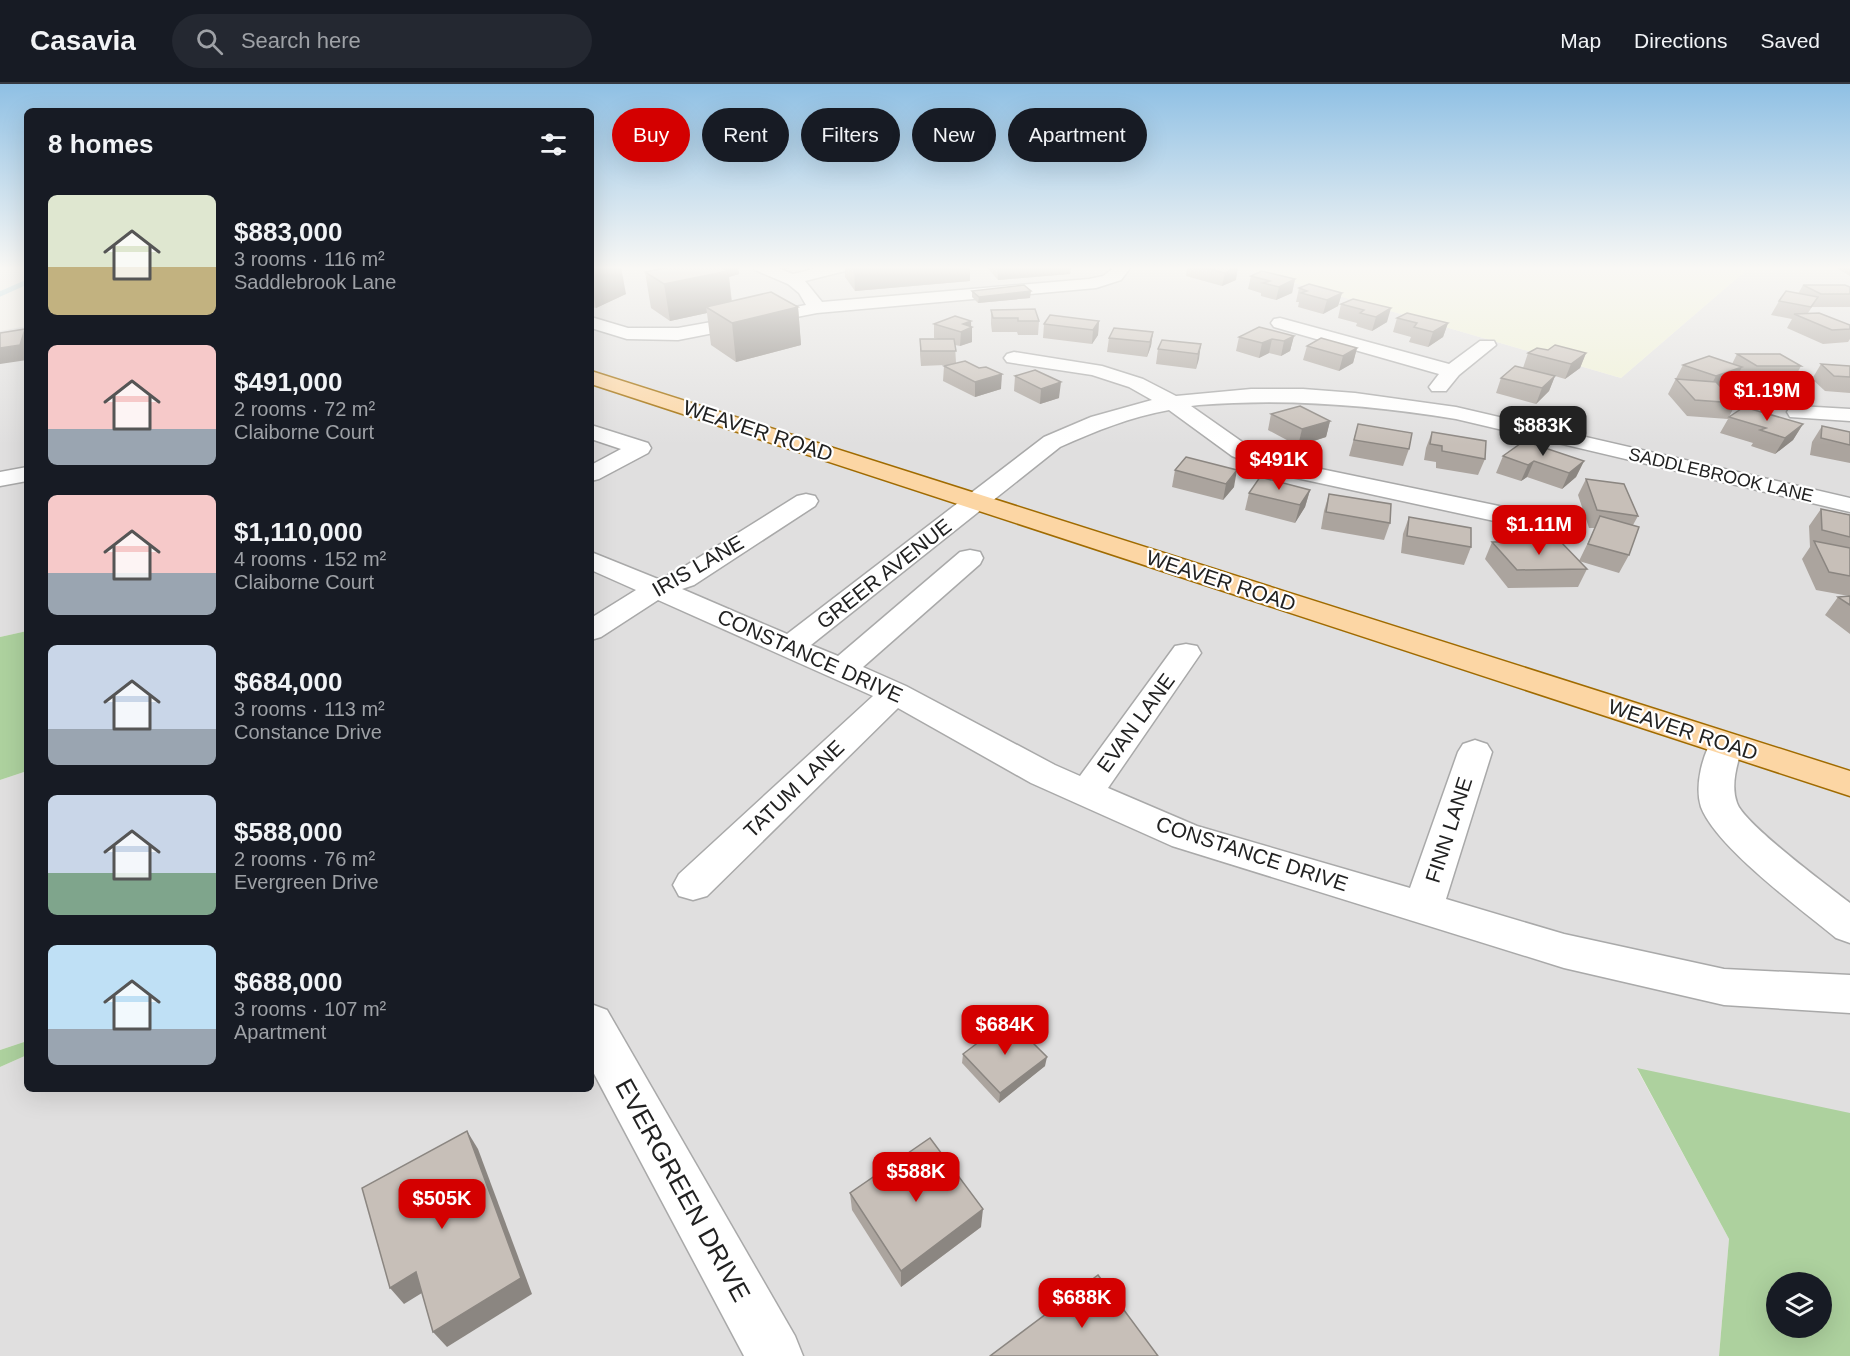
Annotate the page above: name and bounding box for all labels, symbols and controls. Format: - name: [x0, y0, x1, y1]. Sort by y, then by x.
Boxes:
- search box: [172, 14, 592, 68]
- text: Casavia: [30, 25, 136, 56]
- icon: search: [193, 25, 226, 58]
- text: Search here: [241, 28, 361, 53]
- text: Map: [1560, 29, 1601, 52]
- text: Directions: [1634, 29, 1727, 52]
- text: Saved: [1760, 29, 1820, 52]
- chip: Buy: [612, 108, 690, 162]
- chip: Rent: [702, 108, 789, 162]
- chip: Filters: [801, 108, 900, 162]
- chip: New: [912, 108, 996, 162]
- chip: Apartment: [1008, 108, 1147, 162]
- icon: filters: [537, 128, 570, 161]
- text: 8 homes: [48, 129, 154, 159]
- text: $883,000: [234, 217, 342, 247]
- icon: home: [96, 219, 168, 291]
- text: 3 rooms · 116 m²: [234, 248, 385, 270]
- text: Saddlebrook Lane: [234, 271, 396, 293]
- text: $491,000: [234, 367, 342, 397]
- icon: home: [96, 369, 168, 441]
- pin: $1.19M: [1718, 371, 1816, 422]
- text: $1.19M: [1734, 379, 1800, 401]
- street label: WEAVER ROAD: [680, 395, 836, 466]
- text: 2 rooms · 72 m²: [234, 398, 375, 420]
- pin: $883K: [1501, 406, 1585, 457]
- text: $883K: [1514, 414, 1572, 436]
- text: Claiborne Court: [234, 421, 374, 443]
- pin: $491K: [1237, 440, 1321, 491]
- street label: SADDLEBROOK LANE: [1627, 444, 1815, 506]
- text: $491K: [1250, 448, 1308, 470]
- pin: $1.11M: [1490, 505, 1588, 556]
- text: $1.11M: [1506, 513, 1572, 535]
- street label: GREER AVENUE: [812, 514, 955, 633]
- text: $1,110,000: [234, 517, 363, 547]
- icon: home: [96, 519, 168, 591]
- street label: IRIS LANE: [648, 530, 747, 601]
- street label: WEAVER ROAD: [1143, 545, 1299, 616]
- text: 4 rooms · 152 m²: [234, 548, 386, 570]
- text: Claiborne Court: [234, 571, 374, 593]
- street label: CONSTANCE DRIVE: [714, 604, 906, 707]
- text: $684,000: [234, 667, 342, 697]
- icon: home: [96, 669, 168, 741]
- street label: EVAN LANE: [1092, 669, 1179, 777]
- street label: WEAVER ROAD: [1605, 694, 1761, 765]
- text: 3 rooms · 113 m²: [234, 698, 385, 720]
- text: Constance Drive: [234, 721, 382, 743]
- street label: TATUM LANE: [739, 735, 848, 842]
- street label: FINN LANE: [1421, 774, 1476, 886]
- street label: CONSTANCE DRIVE: [1153, 812, 1351, 895]
- text: $588,000: [234, 817, 342, 847]
- icon: home: [96, 819, 168, 891]
- text: 2 rooms · 76 m²: [234, 848, 375, 870]
- text: Evergreen Drive: [234, 871, 379, 893]
- text: $688,000: [234, 967, 342, 997]
- icon: home: [96, 969, 168, 1041]
- text: 3 rooms · 107 m²: [234, 998, 386, 1020]
- pin: $684K: [963, 1005, 1047, 1056]
- text: $684K: [976, 1013, 1034, 1035]
- text: Apartment: [234, 1021, 326, 1043]
- street label: EVERGREEN DRIVE: [609, 1073, 757, 1307]
- pin: $588K: [874, 1152, 958, 1203]
- text: $588K: [887, 1160, 945, 1182]
- pin: $505K: [400, 1179, 484, 1230]
- text: $505K: [413, 1187, 471, 1209]
- map controls: [1766, 1272, 1832, 1338]
- button: layers: [1766, 1272, 1832, 1338]
- pin: $688K: [1040, 1278, 1124, 1329]
- text: $688K: [1053, 1286, 1111, 1308]

